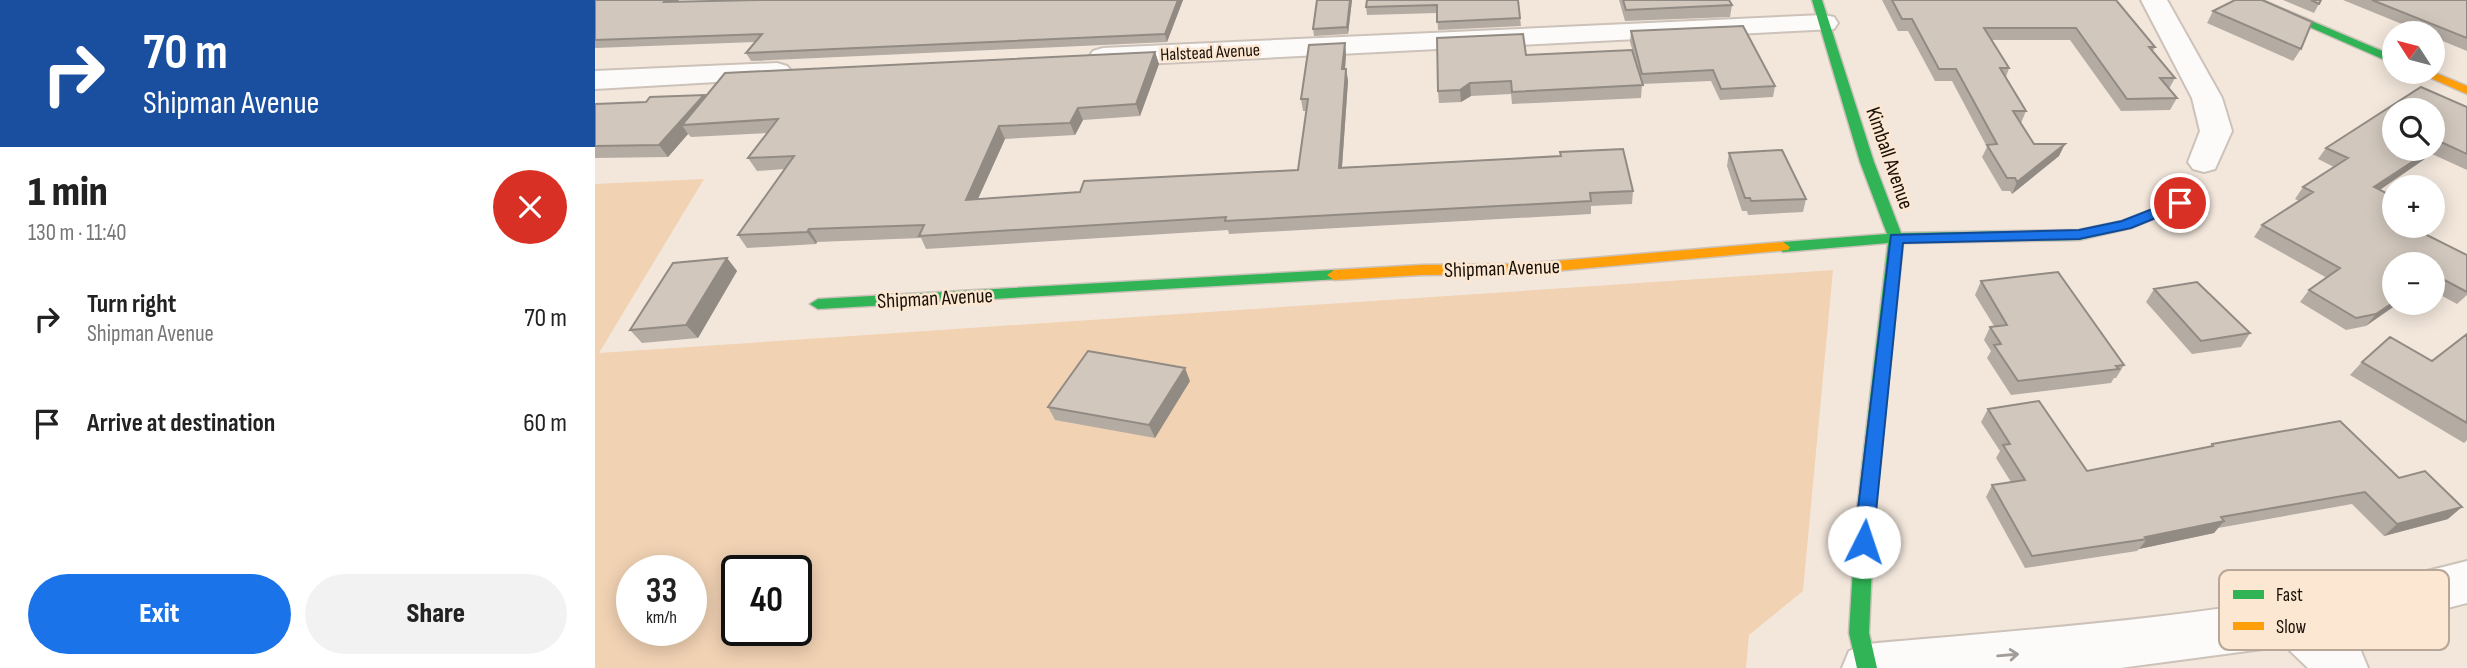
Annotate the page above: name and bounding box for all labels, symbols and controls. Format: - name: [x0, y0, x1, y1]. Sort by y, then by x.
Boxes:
- north arrow: [2382, 21, 2445, 84]
- map controls: [2382, 21, 2445, 315]
- text: 70 m: [143, 24, 228, 83]
- icon: right: [28, 28, 119, 119]
- street label: Halstead Avenue: [1160, 39, 1260, 66]
- text: Shipman Avenue: [143, 84, 319, 123]
- button: search: [2382, 98, 2445, 161]
- street label: Kimball Avenue: [1860, 104, 1919, 212]
- text: 1 min: [28, 167, 108, 218]
- button: close: [493, 170, 567, 244]
- pin: [2150, 173, 2210, 233]
- button: +: [2382, 175, 2445, 238]
- icon: arrive: [2161, 184, 2199, 222]
- text: 130 m · 11:40: [28, 219, 127, 247]
- button: −: [2382, 252, 2445, 315]
- street label: Shipman Avenue: [1444, 254, 1560, 283]
- street label: Shipman Avenue: [877, 283, 994, 314]
- text: Turn right: [87, 289, 176, 320]
- icon: right: [28, 300, 66, 338]
- text: 70 m: [524, 303, 567, 334]
- text: Shipman Avenue: [87, 320, 214, 348]
- icon: arrive: [28, 405, 66, 443]
- text: Arrive at destination: [87, 408, 275, 439]
- text: 60 m: [523, 408, 567, 439]
- position arrow: [1827, 505, 1901, 579]
- speed limit sign: 40: [721, 555, 812, 646]
- text: 33: [646, 570, 677, 613]
- legend: [2219, 570, 2449, 650]
- button: Exit: [28, 574, 291, 654]
- button: Share: [305, 574, 567, 654]
- text: Fast: [2276, 584, 2303, 607]
- text: km/h: [646, 607, 677, 628]
- text: Slow: [2276, 616, 2306, 639]
- one-way arrow: [1996, 648, 2019, 661]

